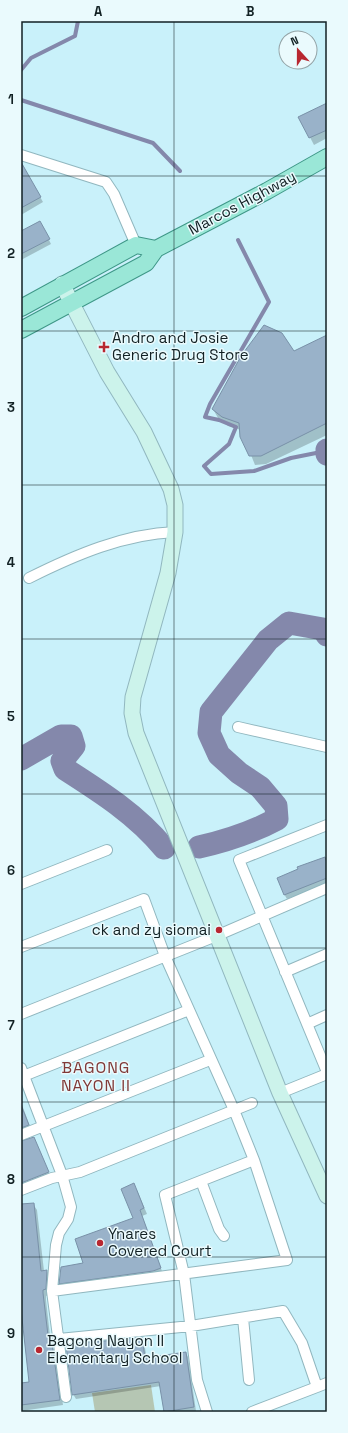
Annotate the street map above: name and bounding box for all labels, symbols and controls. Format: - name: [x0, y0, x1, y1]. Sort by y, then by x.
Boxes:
- text: A: [94, 3, 103, 20]
- text: B: [246, 3, 255, 20]
- north arrow: [278, 30, 318, 70]
- text: N: [288, 33, 300, 49]
- text: 1: [8, 91, 14, 108]
- street label: Marcos Highway: [185, 166, 299, 239]
- text: 2: [7, 245, 15, 262]
- place label: Andro and Josie Generic Drug Store: [112, 328, 249, 364]
- marker: Andro and Josie Generic Drug Store: [99, 342, 109, 352]
- text: 3: [7, 399, 15, 416]
- text: 4: [7, 554, 15, 571]
- text: 5: [7, 708, 15, 725]
- text: 6: [7, 862, 15, 879]
- place label: ck and zy siomai: [92, 920, 211, 939]
- marker: ck and zy siomai: [214, 925, 224, 935]
- text: 7: [7, 1017, 15, 1034]
- district label: BAGONG NAYON II: [61, 1057, 131, 1096]
- text: 8: [7, 1171, 15, 1188]
- place label: Ynares Covered Court: [108, 1224, 212, 1260]
- marker: Ynares Covered Court: [95, 1238, 105, 1248]
- text: 9: [7, 1325, 15, 1342]
- place label: Bagong Nayon II Elementary School: [47, 1331, 183, 1367]
- marker: Bagong Nayon II Elementary School: [34, 1345, 44, 1355]

